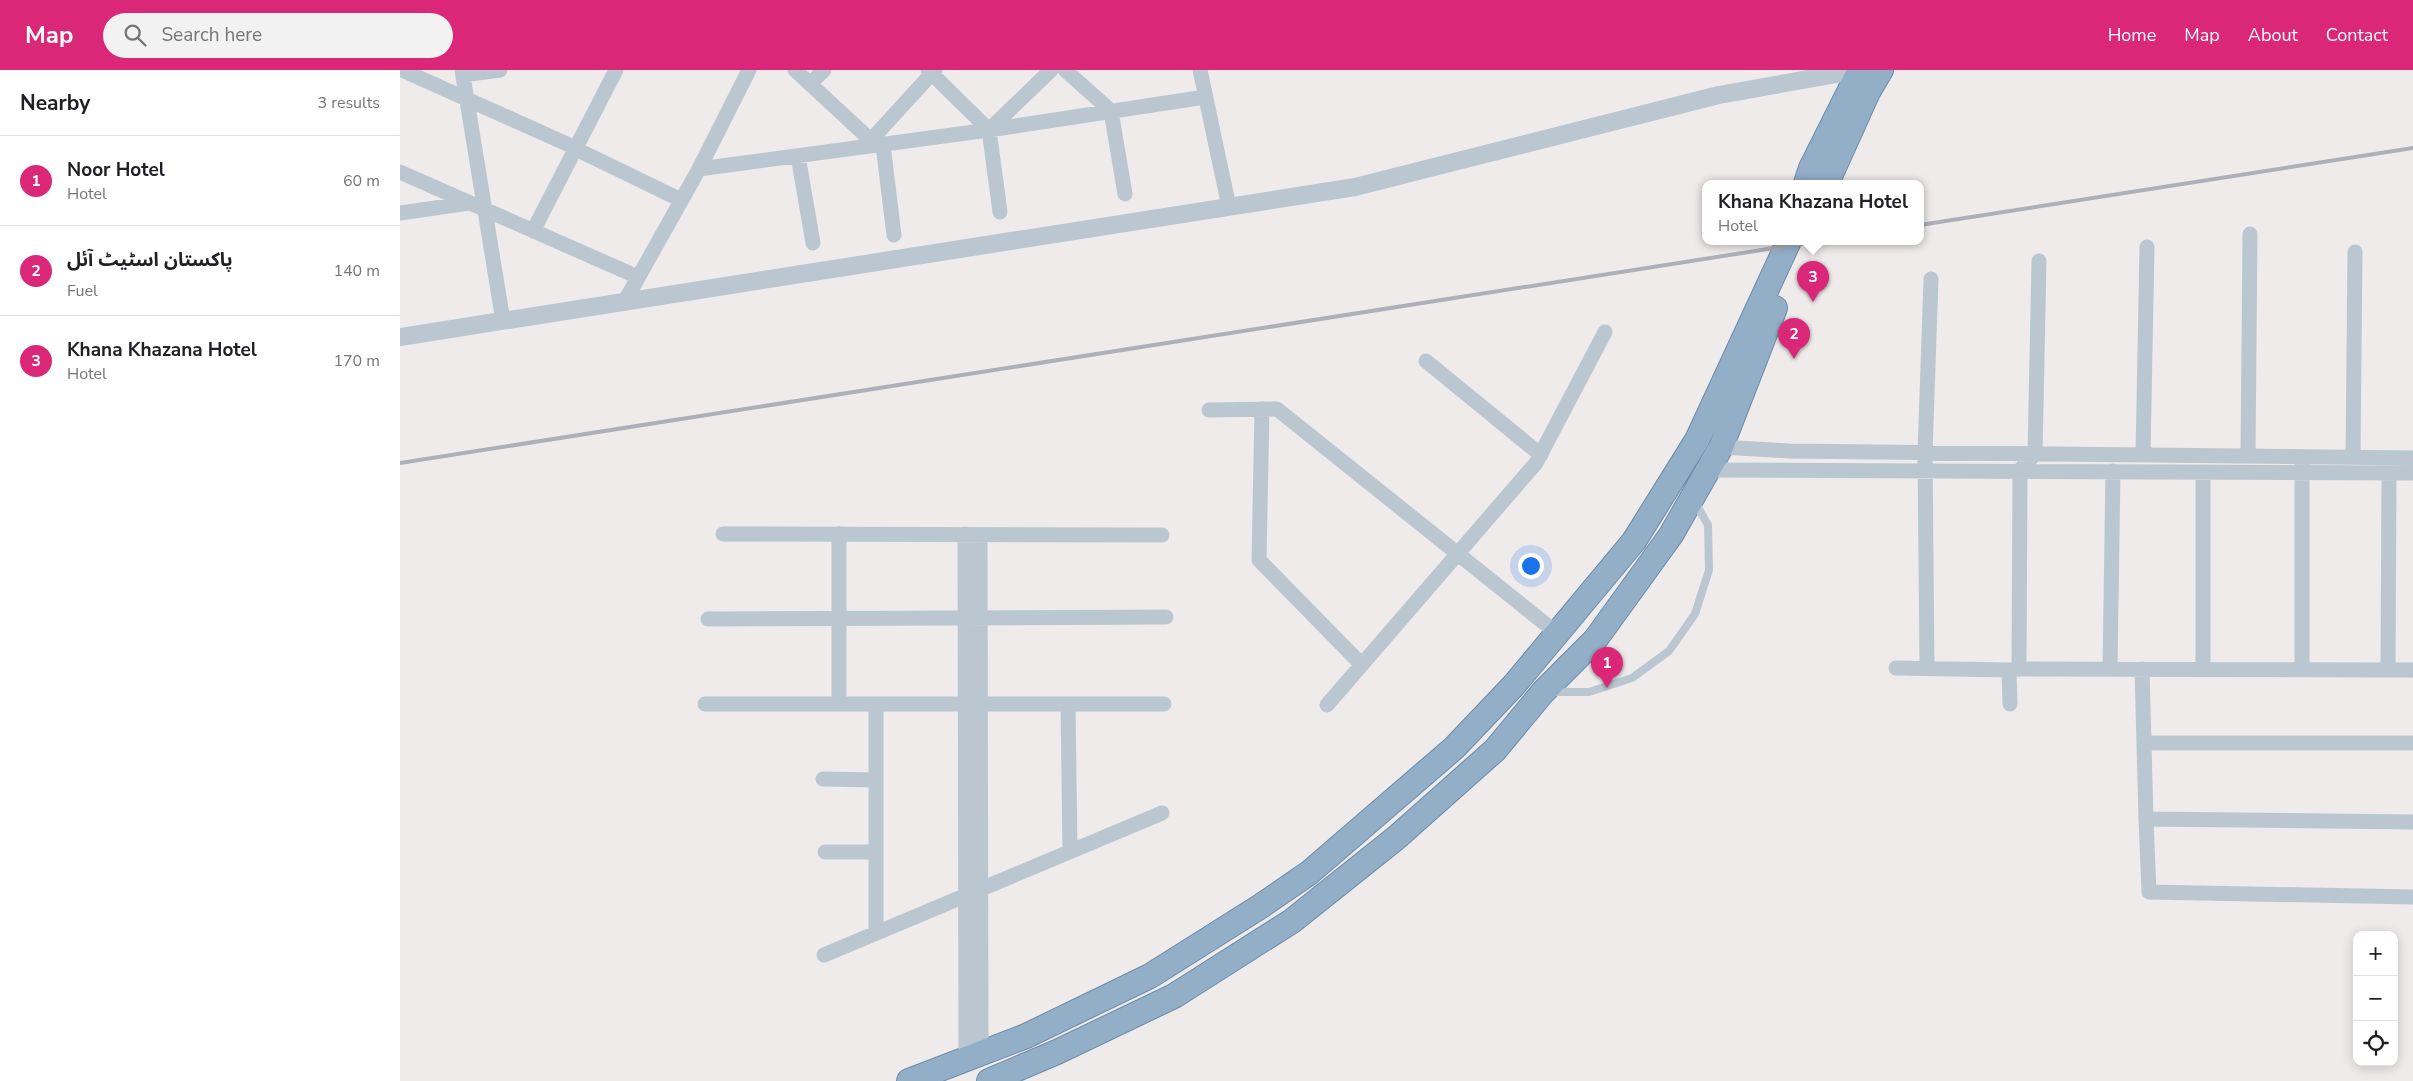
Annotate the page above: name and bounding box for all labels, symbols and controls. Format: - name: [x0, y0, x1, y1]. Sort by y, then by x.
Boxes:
- search box: [103, 13, 453, 58]
- text: Map: [25, 19, 73, 51]
- icon: search: [121, 21, 149, 49]
- text: Search here: [161, 22, 262, 48]
- text: Home: [2108, 23, 2156, 47]
- text: Map: [2184, 23, 2220, 47]
- text: About: [2248, 23, 2298, 47]
- text: Contact: [2326, 23, 2388, 47]
- text: Nearby: [20, 89, 90, 117]
- text: 3 results: [318, 92, 380, 114]
- text: Noor Hotel: [67, 157, 165, 183]
- text: 1: [31, 170, 41, 192]
- text: 60 m: [343, 170, 380, 192]
- popup: [1702, 180, 1924, 245]
- text: Hotel: [67, 183, 107, 205]
- text: Khana Khazana Hotel: [1718, 189, 1908, 215]
- text: Hotel: [1718, 215, 1758, 237]
- text: پاکستان اسٹیٹ آئل: [67, 247, 233, 273]
- text: 2: [31, 260, 41, 282]
- text: 140 m: [333, 260, 380, 282]
- pin: 3: [1797, 261, 1829, 302]
- text: Fuel: [67, 280, 98, 302]
- pin: 2: [1778, 318, 1810, 359]
- text: Khana Khazana Hotel: [67, 337, 257, 363]
- text: 3: [31, 350, 41, 372]
- text: 170 m: [333, 350, 380, 372]
- text: Hotel: [67, 363, 107, 385]
- your location: [1518, 553, 1544, 579]
- pin: 1: [1591, 647, 1623, 688]
- map controls: [2353, 931, 2398, 1066]
- button: +: [2353, 931, 2398, 976]
- button: −: [2353, 976, 2398, 1021]
- button: locate: [2353, 1021, 2398, 1066]

